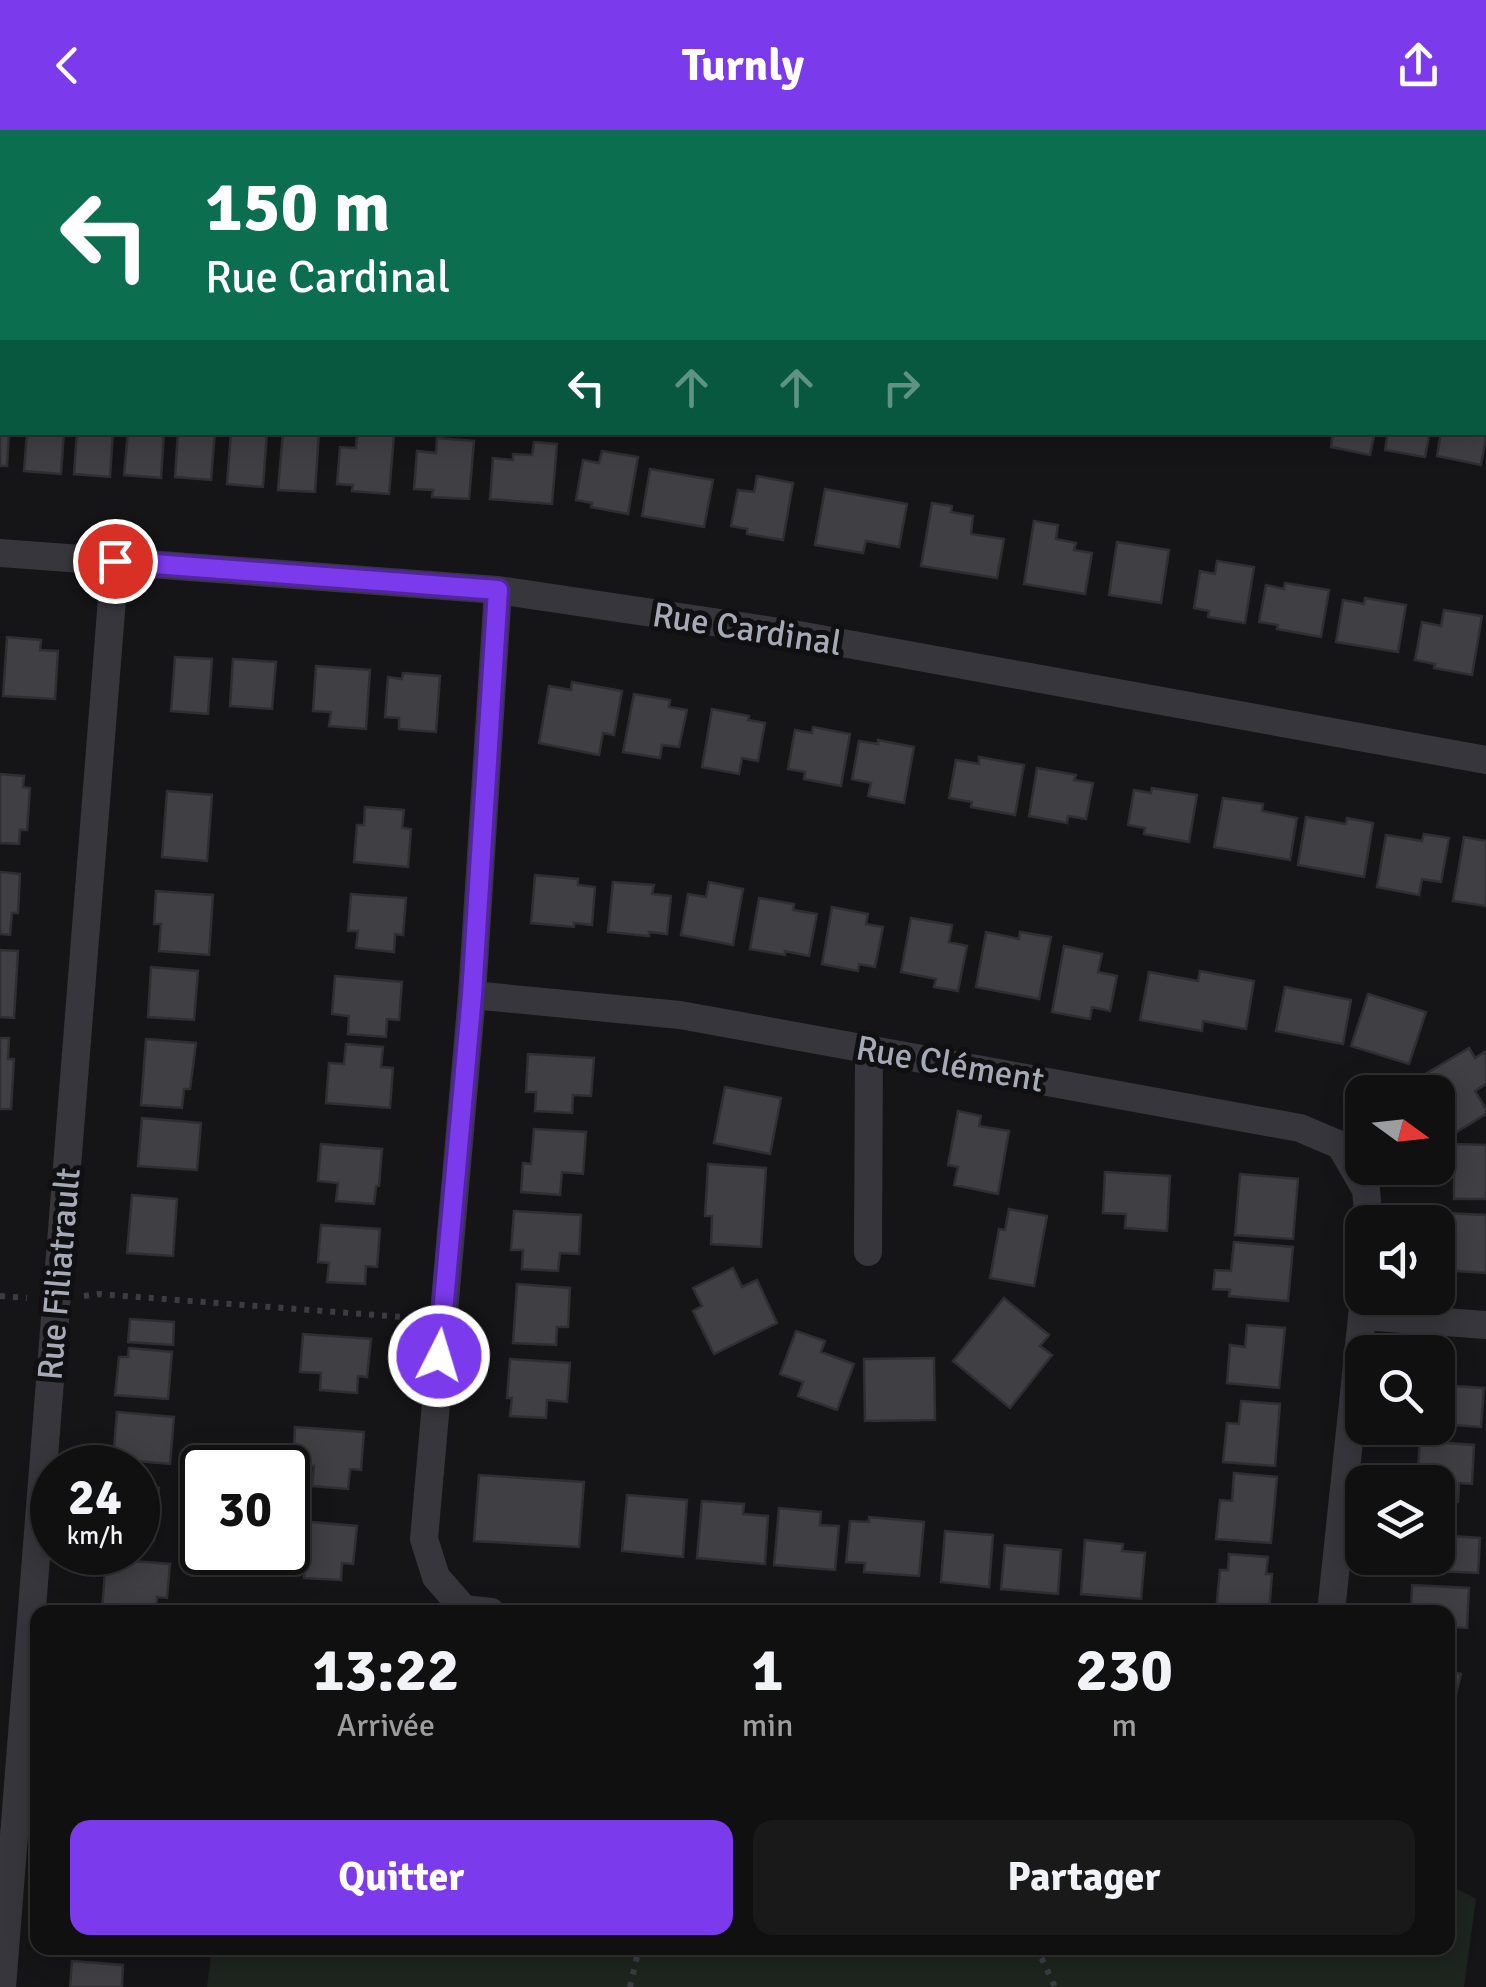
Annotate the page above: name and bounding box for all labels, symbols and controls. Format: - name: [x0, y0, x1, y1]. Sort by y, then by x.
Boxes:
- icon: back: [40, 38, 95, 93]
- text: Turnly: [682, 38, 804, 93]
- icon: share: [1391, 38, 1446, 93]
- text: 150 m: [205, 164, 390, 250]
- icon: left: [40, 170, 170, 300]
- text: Rue Cardinal: [205, 250, 450, 305]
- icon: left: [559, 360, 614, 415]
- icon: ahead: [664, 360, 719, 415]
- icon: ahead: [769, 360, 824, 415]
- icon: right: [874, 360, 929, 415]
- pin: [73, 519, 158, 604]
- icon: arrive: [88, 534, 143, 589]
- street label: Rue Cardinal: [649, 593, 845, 665]
- street label: Rue Clément: [853, 1026, 1047, 1102]
- north arrow: [1345, 1075, 1455, 1185]
- map controls: [1345, 1075, 1455, 1575]
- street label: Rue Filiatrault: [28, 1166, 90, 1382]
- button: sound: [1345, 1205, 1455, 1315]
- position arrow: [387, 1304, 491, 1408]
- button: search: [1345, 1335, 1455, 1445]
- speed limit sign: 30: [180, 1445, 310, 1575]
- button: layers: [1345, 1465, 1455, 1575]
- text: 24: [68, 1467, 122, 1529]
- text: km/h: [67, 1520, 123, 1551]
- text: 13:22: [312, 1634, 460, 1708]
- text: 1: [751, 1634, 784, 1708]
- text: 230: [1076, 1634, 1173, 1708]
- text: Arrivée: [337, 1706, 435, 1745]
- text: min: [742, 1706, 793, 1745]
- text: m: [1111, 1706, 1137, 1745]
- button: Quitter: [70, 1820, 733, 1935]
- button: Partager: [753, 1820, 1415, 1935]

